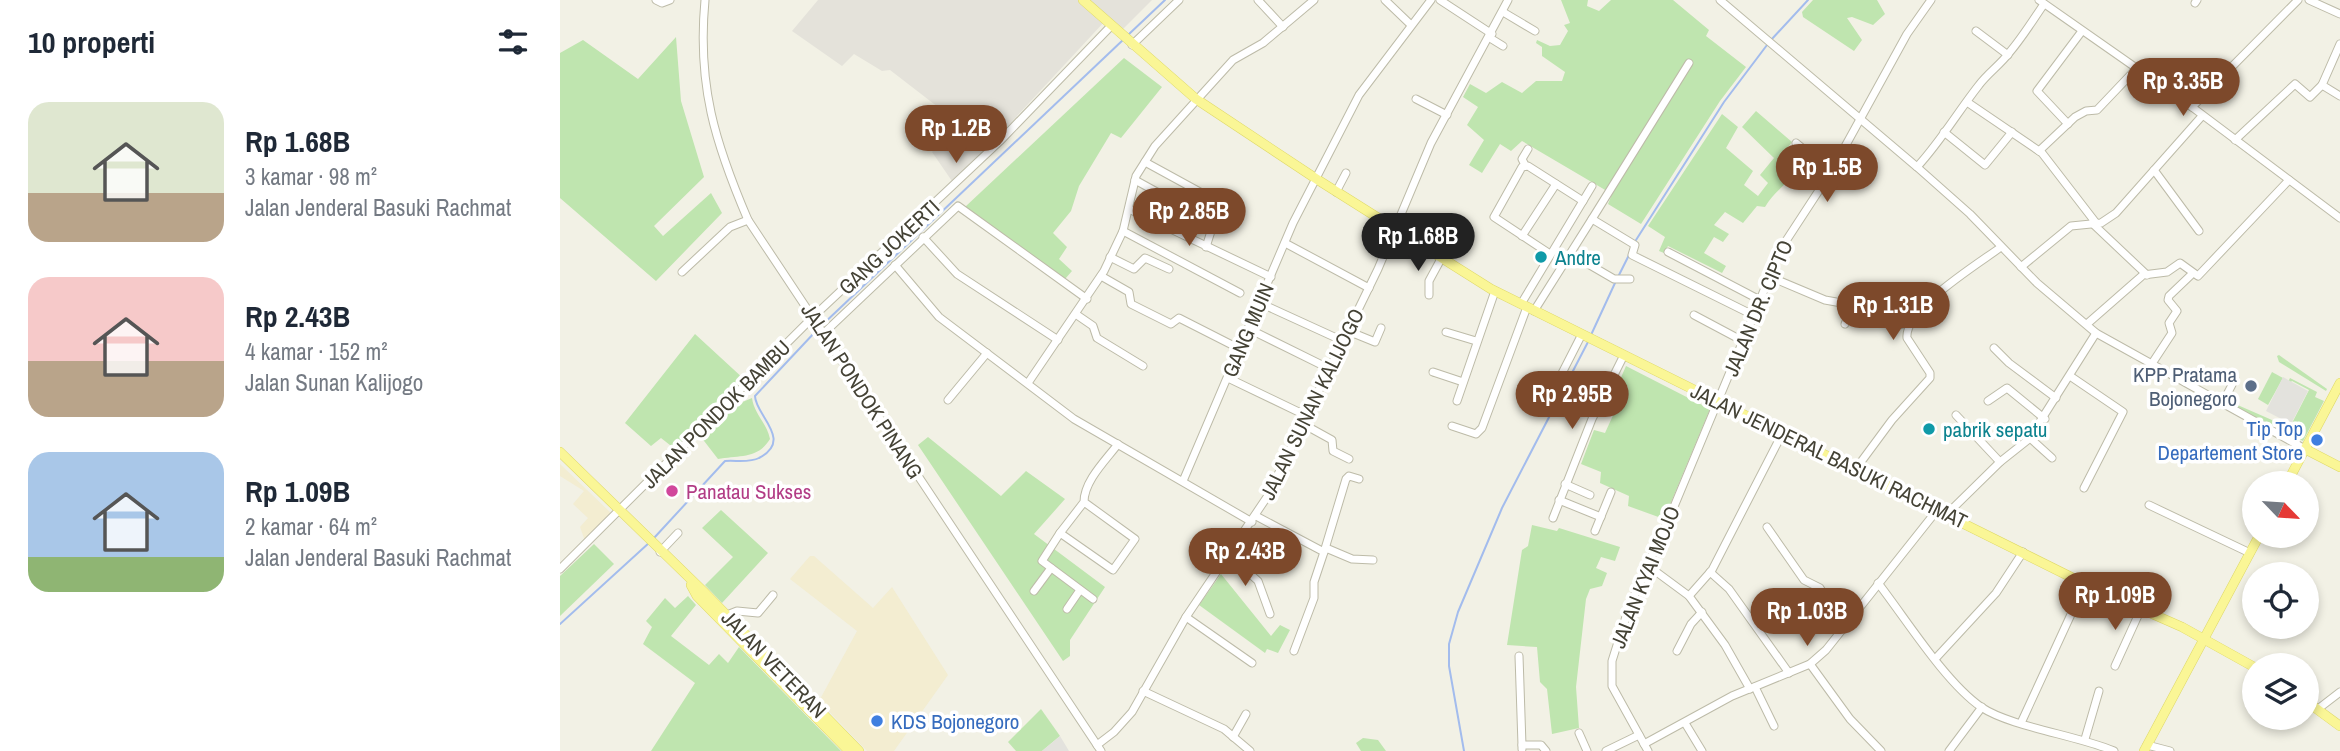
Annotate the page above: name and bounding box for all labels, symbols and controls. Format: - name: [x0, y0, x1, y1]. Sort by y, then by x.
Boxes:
- text: 10 properti: [28, 22, 155, 62]
- icon: filters: [494, 23, 532, 61]
- pin: Rp 3.35B: [2111, 58, 2255, 118]
- text: Rp 3.35B: [2143, 65, 2223, 96]
- pin: Rp 1.2B: [891, 106, 1021, 165]
- text: Rp 1.2B: [921, 112, 991, 143]
- text: Rp 1.68B: [245, 121, 350, 161]
- icon: home: [84, 130, 168, 214]
- pin: Rp 1.5B: [1762, 144, 1892, 204]
- text: Rp 1.5B: [1792, 151, 1862, 182]
- text: 3 kamar · 98 m²: [245, 161, 377, 192]
- pin: Rp 2.85B: [1117, 188, 1261, 248]
- text: Jalan Jenderal Basuki Rachmat: [245, 192, 511, 223]
- street label: GANG JOKERTI: [832, 193, 946, 301]
- text: Rp 2.85B: [1149, 195, 1229, 226]
- pin: Rp 1.68B: [1346, 214, 1490, 273]
- text: Rp 1.68B: [1378, 220, 1458, 251]
- street label: JALAN DR. CIPTO: [1716, 236, 1800, 380]
- place label: Andre: [1554, 243, 1601, 272]
- marker: Andre: [1533, 249, 1549, 265]
- street label: GANG MUIN: [1215, 279, 1281, 381]
- pin: Rp 1.31B: [1821, 282, 1965, 342]
- text: Rp 1.31B: [1853, 289, 1933, 320]
- text: Rp 2.43B: [245, 296, 350, 336]
- street label: JALAN PONDOK PINANG: [794, 298, 930, 484]
- street label: JALAN SUNAN KALIJOGO: [1253, 303, 1371, 505]
- icon: home: [84, 305, 168, 389]
- street label: JALAN PONDOK BAMBU: [635, 333, 797, 495]
- text: 4 kamar · 152 m²: [245, 336, 388, 367]
- place label: KPP Pratama Bojonegoro: [2133, 360, 2237, 413]
- text: Jalan Sunan Kalijogo: [245, 367, 423, 398]
- pin: Rp 2.95B: [1500, 372, 1644, 431]
- street label: JALAN JENDERAL BASUKI RACHMAT: [1686, 376, 1973, 536]
- text: Rp 2.95B: [1532, 378, 1612, 409]
- marker: KPP Pratama Bojonegoro: [2243, 378, 2259, 394]
- place label: Tip Top Departement Store: [2158, 414, 2303, 467]
- place label: pabrik sepatu: [1943, 415, 2047, 444]
- marker: pabrik sepatu: [1921, 421, 1937, 437]
- marker: Tip Top Departement Store: [2309, 432, 2325, 448]
- text: Rp 1.09B: [245, 471, 350, 511]
- north arrow: [2242, 471, 2319, 548]
- map controls: [2242, 471, 2319, 730]
- place label: Panatau Sukses: [686, 477, 811, 506]
- icon: home: [84, 480, 168, 564]
- marker: Panatau Sukses: [664, 483, 680, 499]
- street label: JALAN KYAI MOJO: [1603, 502, 1687, 652]
- text: 2 kamar · 64 m²: [245, 511, 377, 542]
- pin: Rp 2.43B: [1173, 528, 1317, 588]
- text: Rp 2.43B: [1205, 535, 1285, 566]
- text: Jalan Jenderal Basuki Rachmat: [245, 542, 511, 573]
- button: locate: [2242, 562, 2319, 639]
- pin: Rp 1.09B: [2043, 572, 2187, 632]
- text: Rp 1.09B: [2075, 579, 2155, 610]
- pin: Rp 1.03B: [1735, 588, 1879, 648]
- text: Rp 1.03B: [1767, 595, 1847, 626]
- street label: JALAN VETERAN: [715, 604, 833, 724]
- button: layers: [2242, 653, 2319, 730]
- place label: KDS Bojonegoro: [891, 707, 1019, 736]
- marker: KDS Bojonegoro: [869, 713, 885, 729]

